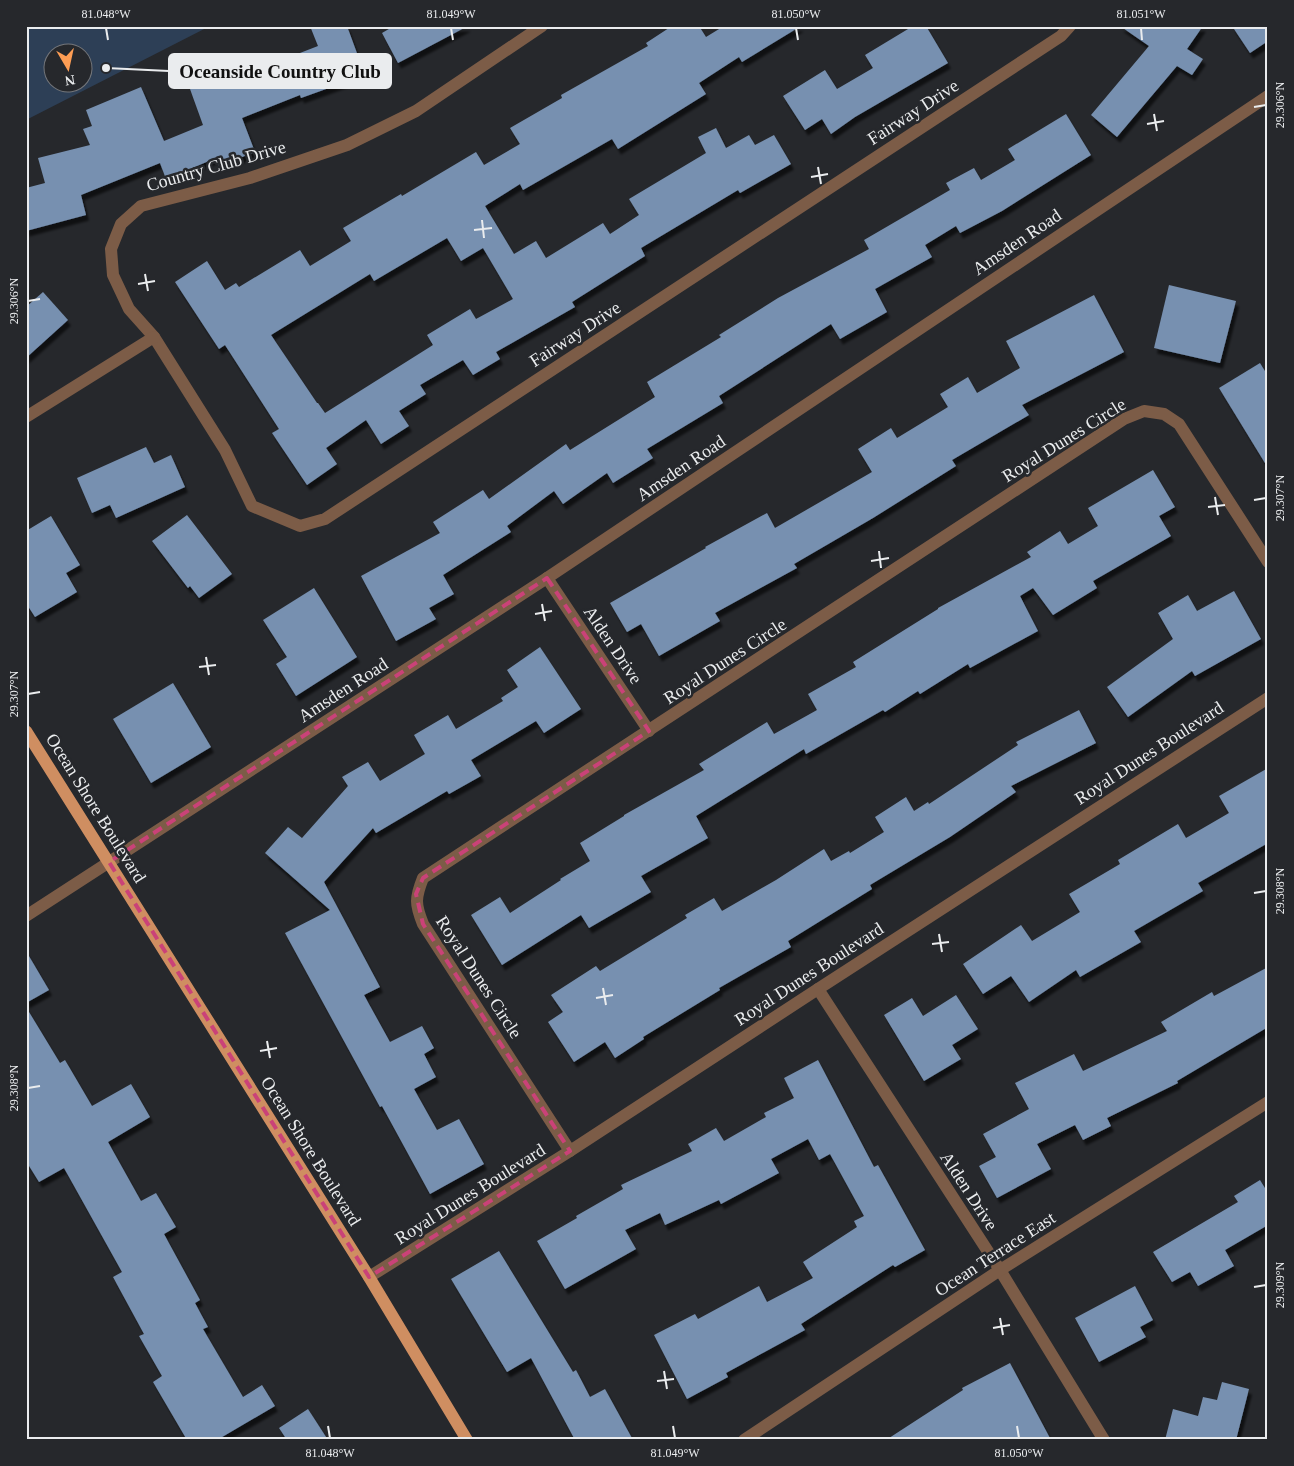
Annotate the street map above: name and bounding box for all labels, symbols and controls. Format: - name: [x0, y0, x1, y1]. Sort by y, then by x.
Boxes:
- text: 81.048°W: [81, 7, 131, 21]
- text: 81.049°W: [426, 7, 476, 21]
- text: 81.050°W: [771, 7, 821, 21]
- text: 81.051°W: [1116, 7, 1166, 21]
- north arrow: [42, 42, 92, 92]
- callout: Oceanside Country Club: [169, 54, 391, 88]
- text: Oceanside Country Club: [179, 61, 381, 82]
- text: N: [64, 72, 76, 89]
- street label: Fairway Drive: [864, 75, 962, 149]
- text: 29.306°N: [1273, 81, 1287, 128]
- street label: Country Club Drive: [144, 137, 288, 195]
- street label: Amsden Road: [969, 205, 1065, 279]
- text: 29.306°N: [7, 277, 21, 324]
- street label: Fairway Drive: [526, 297, 624, 371]
- street label: Royal Dunes Circle: [998, 394, 1130, 486]
- street label: Amsden Road: [633, 431, 729, 505]
- text: 29.307°N: [1273, 474, 1287, 521]
- street label: Alden Drive: [580, 602, 646, 688]
- street label: Royal Dunes Circle: [660, 614, 790, 708]
- street label: Amsden Road: [295, 654, 391, 726]
- text: 29.307°N: [7, 670, 21, 717]
- street label: Royal Dunes Boulevard: [1071, 698, 1227, 808]
- street label: Ocean Shore Boulevard: [42, 730, 150, 886]
- text: 29.308°N: [1273, 867, 1287, 914]
- street label: Royal Dunes Circle: [432, 912, 526, 1042]
- street label: Royal Dunes Boulevard: [731, 919, 887, 1029]
- text: 29.308°N: [7, 1064, 21, 1111]
- street label: Ocean Shore Boulevard: [257, 1073, 365, 1229]
- street label: Royal Dunes Boulevard: [391, 1140, 549, 1248]
- street label: Alden Drive: [936, 1148, 1002, 1234]
- street label: Ocean Terrace East: [931, 1208, 1059, 1300]
- text: 29.309°N: [1273, 1261, 1287, 1308]
- text: 81.048°W: [305, 1446, 355, 1460]
- text: 81.049°W: [650, 1446, 700, 1460]
- text: 81.050°W: [994, 1446, 1044, 1460]

